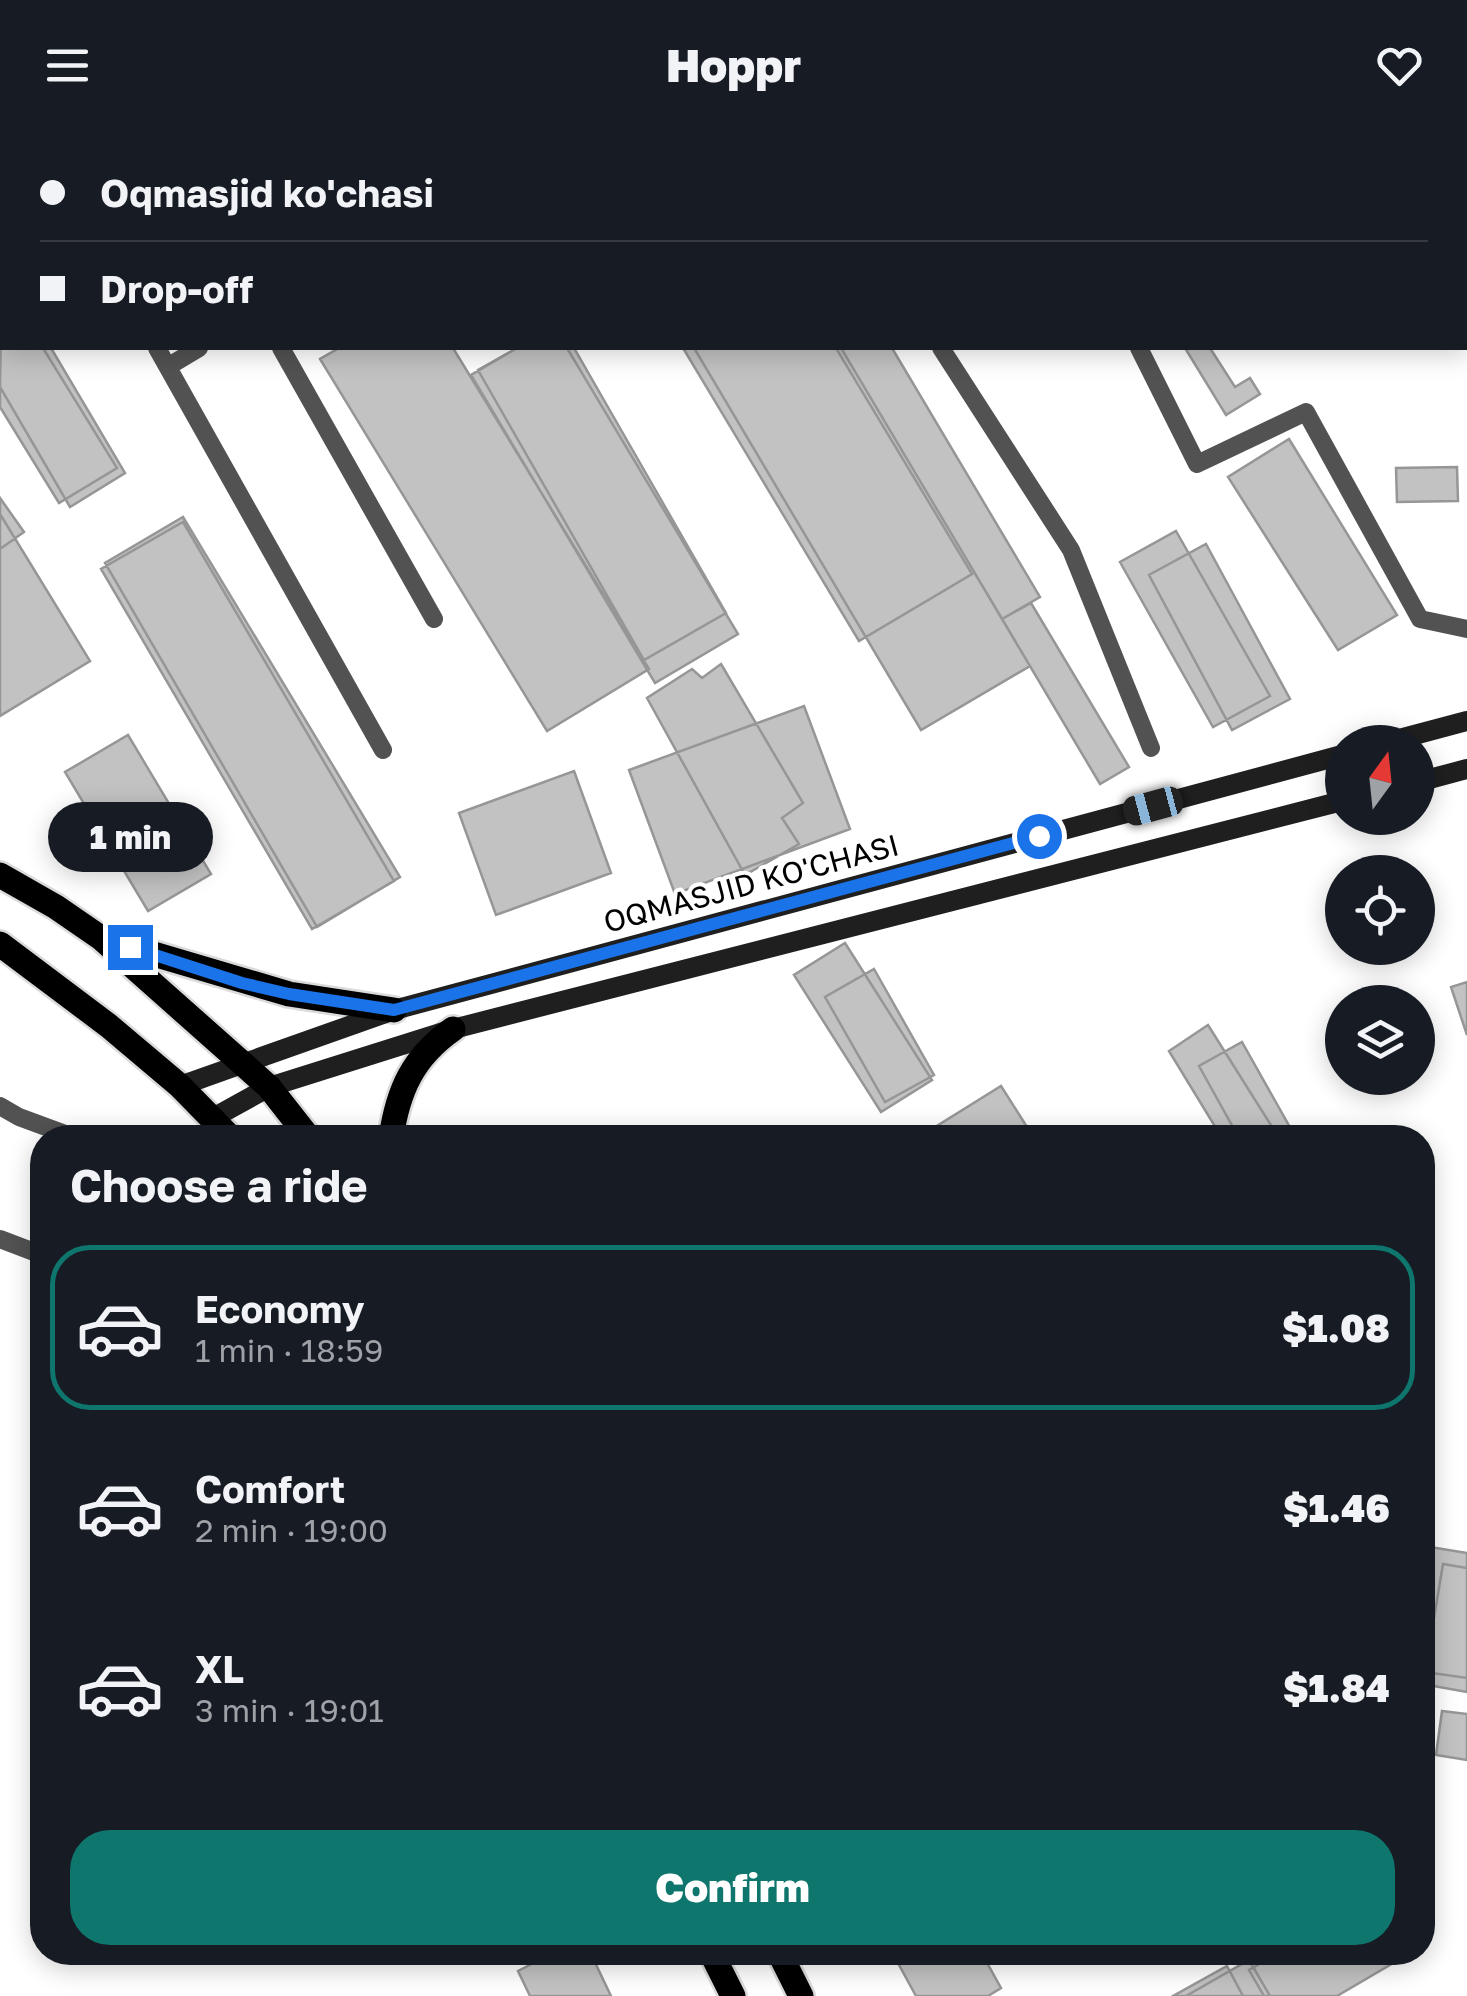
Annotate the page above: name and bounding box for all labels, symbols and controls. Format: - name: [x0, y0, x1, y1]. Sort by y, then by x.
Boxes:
- icon: menu: [40, 38, 95, 93]
- text: Hoppr: [666, 38, 801, 92]
- icon: heart: [1372, 38, 1427, 93]
- text: Oqmasjid ko'chasi: [100, 170, 434, 215]
- text: Drop-off: [100, 266, 253, 311]
- north arrow: [1325, 725, 1435, 835]
- map controls: [1325, 725, 1435, 1095]
- car: [1120, 784, 1186, 828]
- callout: 1 min: [48, 802, 212, 872]
- route start: [1017, 814, 1062, 859]
- text: 1 min: [90, 818, 171, 856]
- street label: OQMASJID KO'CHASI: [599, 826, 903, 940]
- button: locate: [1325, 855, 1435, 965]
- route end: [108, 925, 153, 970]
- button: layers: [1325, 985, 1435, 1095]
- text: Choose a ride: [70, 1158, 368, 1212]
- icon: car: [75, 1283, 165, 1373]
- text: Economy: [195, 1286, 364, 1331]
- text: $1.08: [1282, 1305, 1390, 1350]
- text: 1 min · 18:59: [195, 1331, 383, 1369]
- icon: car: [75, 1463, 165, 1553]
- text: Comfort: [195, 1466, 345, 1511]
- text: $1.46: [1283, 1485, 1390, 1530]
- text: 2 min · 19:00: [195, 1511, 388, 1549]
- icon: car: [75, 1643, 165, 1733]
- text: XL: [195, 1646, 244, 1691]
- text: $1.84: [1283, 1665, 1390, 1710]
- text: 3 min · 19:01: [195, 1691, 384, 1729]
- button: Confirm: [70, 1830, 1395, 1945]

